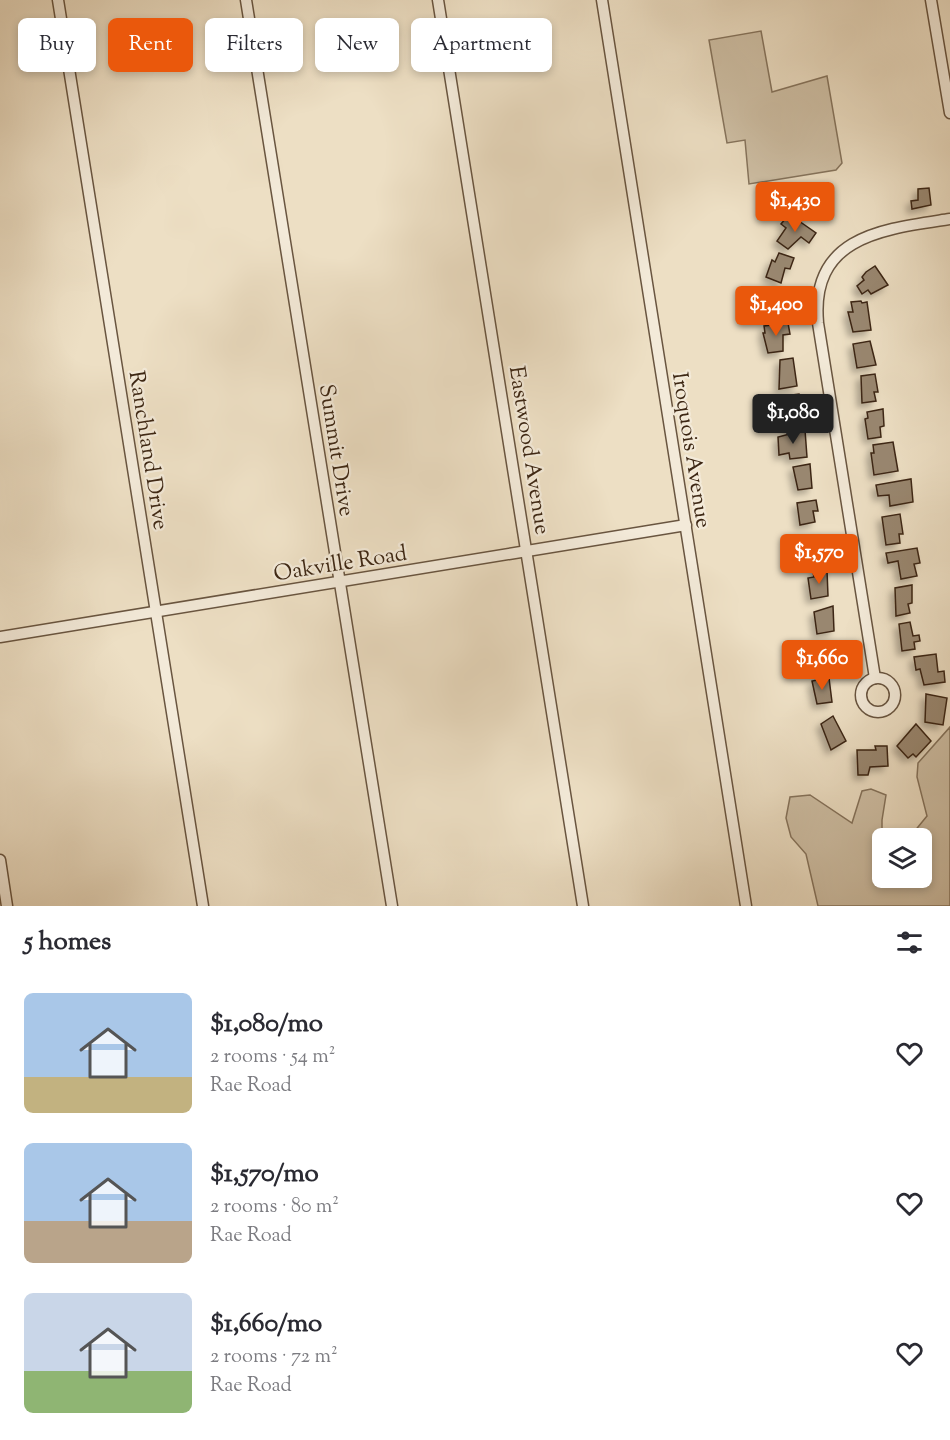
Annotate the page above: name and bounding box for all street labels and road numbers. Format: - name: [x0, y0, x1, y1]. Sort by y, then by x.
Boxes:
- street label: Eastwood Avenue: [499, 364, 557, 537]
- street label: Ranchland Drive: [119, 369, 175, 532]
- street label: Iroquois Avenue: [662, 370, 718, 531]
- street label: Summit Drive: [309, 382, 361, 519]
- street label: Oakville Road: [271, 539, 409, 591]

